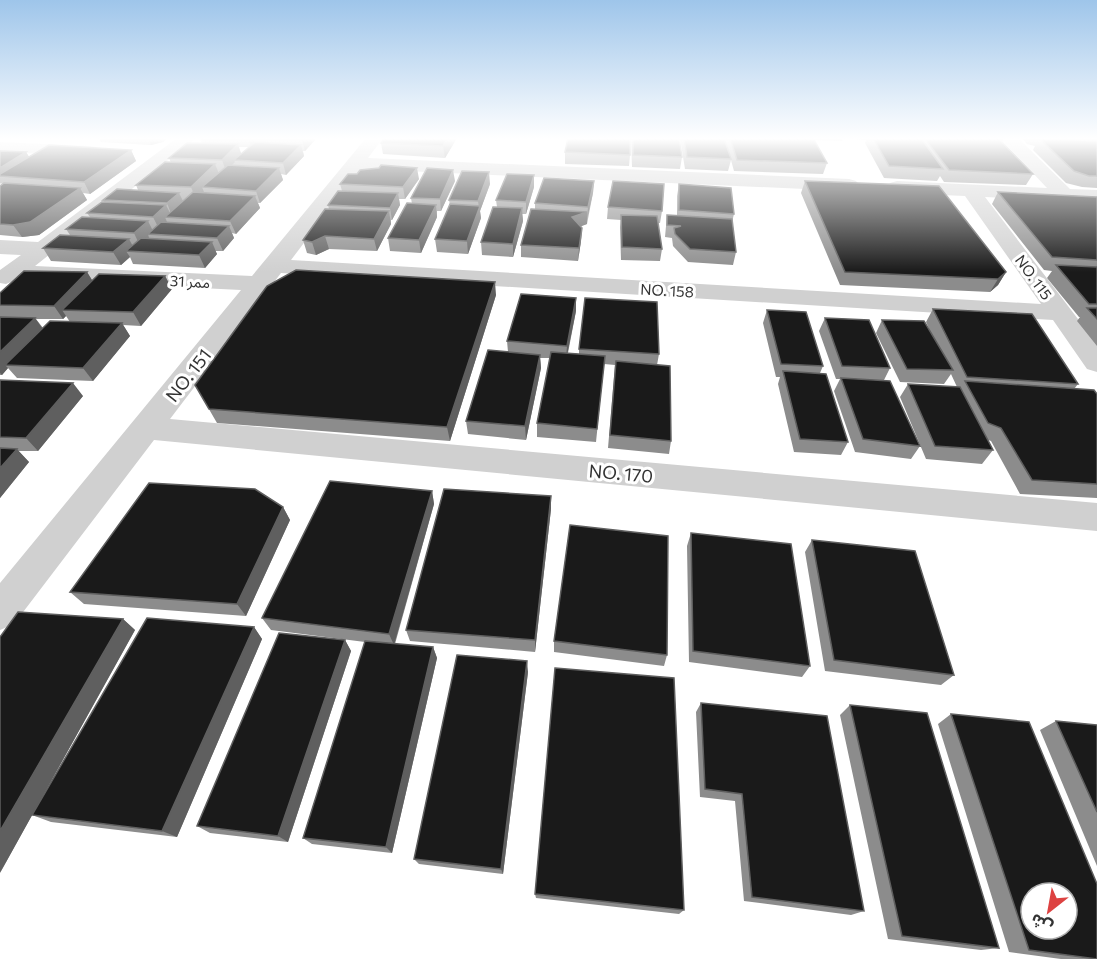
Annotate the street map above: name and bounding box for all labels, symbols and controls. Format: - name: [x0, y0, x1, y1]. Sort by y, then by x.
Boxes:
- street label: NO. 115: [1012, 251, 1056, 303]
- street label: ممر 31: [169, 271, 211, 292]
- street label: NO. 158: [640, 280, 694, 300]
- street label: NO. 151: [160, 344, 216, 406]
- street label: NO. 170: [588, 459, 654, 487]
- north arrow: [1019, 881, 1079, 941]
- text: ش: [1027, 910, 1056, 938]

